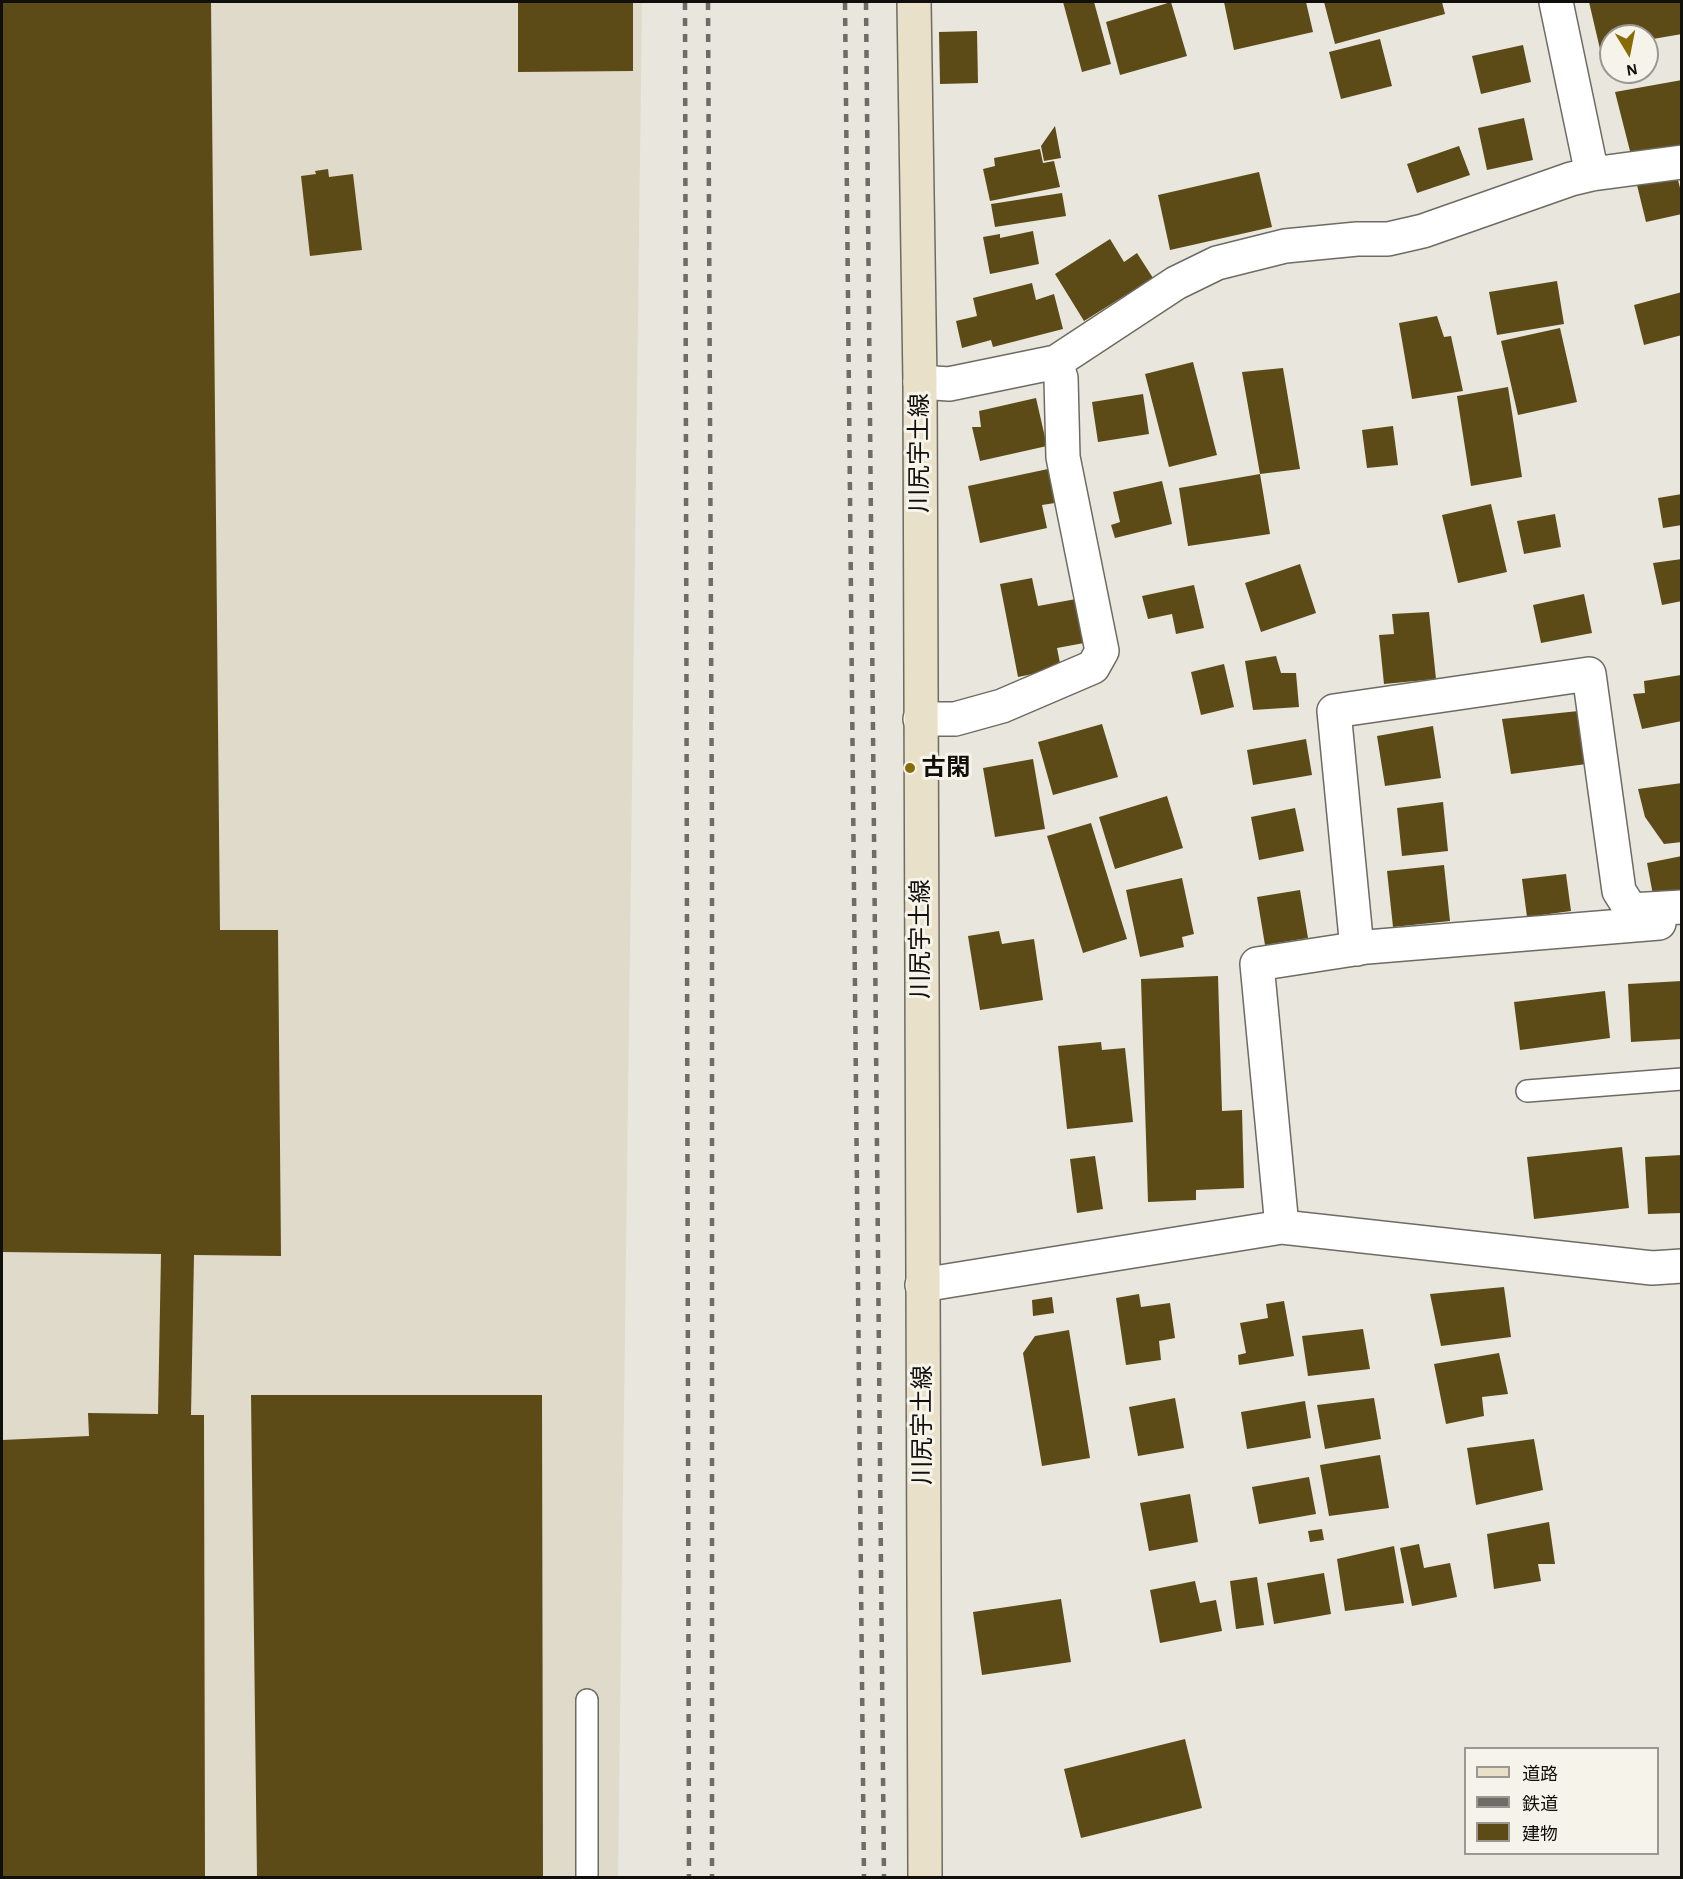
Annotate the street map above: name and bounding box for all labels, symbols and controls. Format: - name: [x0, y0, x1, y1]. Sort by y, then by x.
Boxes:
- north arrow: [1599, 24, 1659, 84]
- text: N: [1625, 61, 1639, 79]
- street label: 川尻宇土線: [906, 393, 934, 513]
- place label: 古閑: [922, 754, 970, 782]
- marker: 古閑: [903, 761, 917, 775]
- street label: 川尻宇土線: [907, 879, 935, 999]
- street label: 川尻宇土線: [909, 1365, 937, 1485]
- legend: [1464, 1747, 1659, 1855]
- text: 道路: [1522, 1766, 1558, 1784]
- text: 鉄道: [1522, 1796, 1558, 1814]
- text: 建物: [1522, 1826, 1558, 1844]

